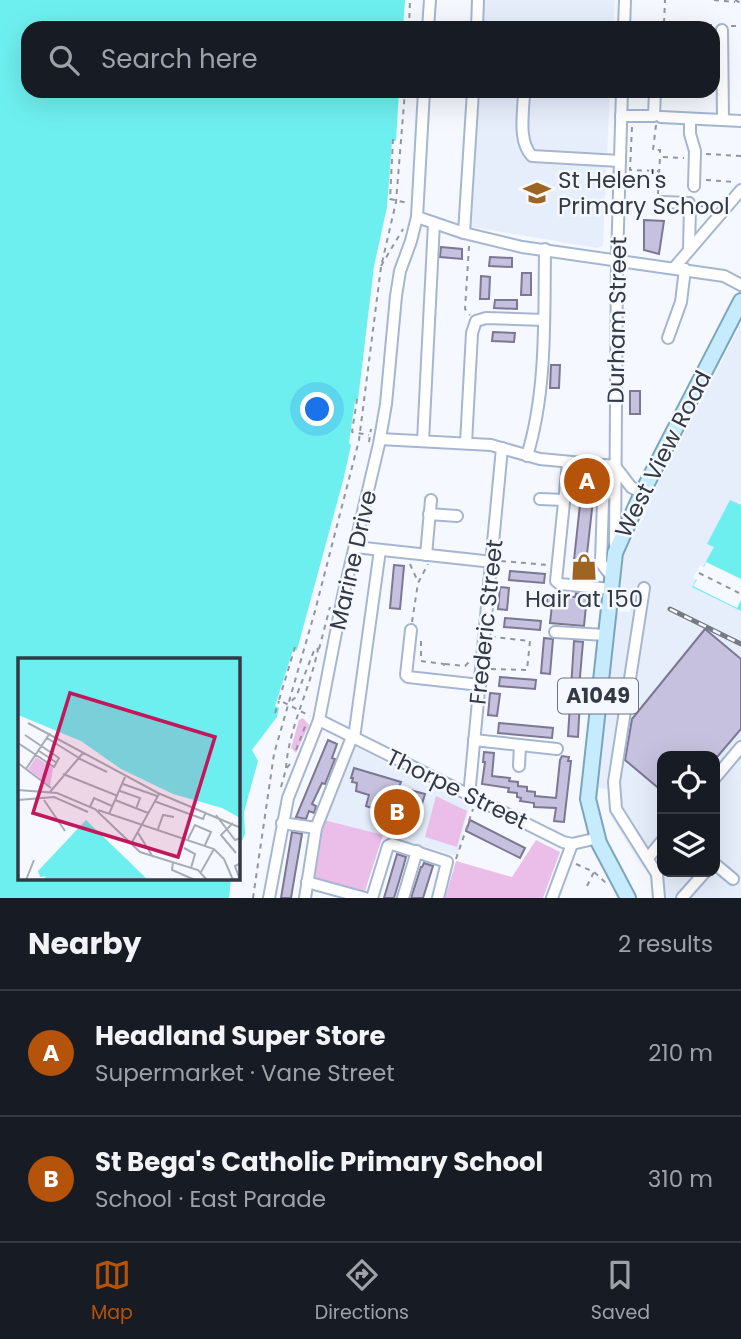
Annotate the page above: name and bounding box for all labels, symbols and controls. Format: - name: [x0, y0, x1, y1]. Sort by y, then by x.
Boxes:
- search box: [21, 21, 720, 98]
- icon: search: [45, 41, 83, 79]
- text: Search here: [101, 41, 258, 77]
- place label: St Helen's Primary School: [558, 164, 730, 222]
- school or university icon: St Helen's Primary School: [522, 178, 552, 208]
- street label: Durham Street: [600, 236, 634, 404]
- street label: West View Road: [607, 365, 719, 543]
- your location: [300, 392, 334, 426]
- pin: A: [564, 455, 610, 507]
- street label: Marine Drive: [321, 487, 385, 633]
- street label: Frederic Street: [461, 538, 511, 706]
- shop icon: Hair at 150: [569, 552, 599, 582]
- place label: Hair at 150: [525, 583, 643, 615]
- inset map: [18, 658, 240, 880]
- road number: A1049: [558, 678, 638, 714]
- street label: Thorpe Street: [381, 741, 533, 837]
- map controls: [657, 751, 720, 877]
- button: locate: [657, 751, 720, 814]
- pin: B: [374, 786, 420, 838]
- button: layers: [657, 814, 720, 877]
- text: Nearby: [28, 922, 142, 965]
- text: 2 results: [618, 928, 713, 960]
- text: Headland Super Store: [95, 1018, 385, 1054]
- text: A: [43, 1037, 59, 1069]
- text: 210 m: [648, 1037, 713, 1069]
- text: Supermarket · Vane Street: [95, 1057, 395, 1089]
- text: St Bega's Catholic Primary School: [95, 1144, 543, 1180]
- text: B: [43, 1163, 59, 1195]
- text: 310 m: [648, 1163, 713, 1195]
- text: School · East Parade: [95, 1183, 326, 1215]
- tab: Map: [91, 1256, 133, 1327]
- tab: Directions: [315, 1256, 409, 1327]
- tab: Saved: [591, 1256, 650, 1327]

